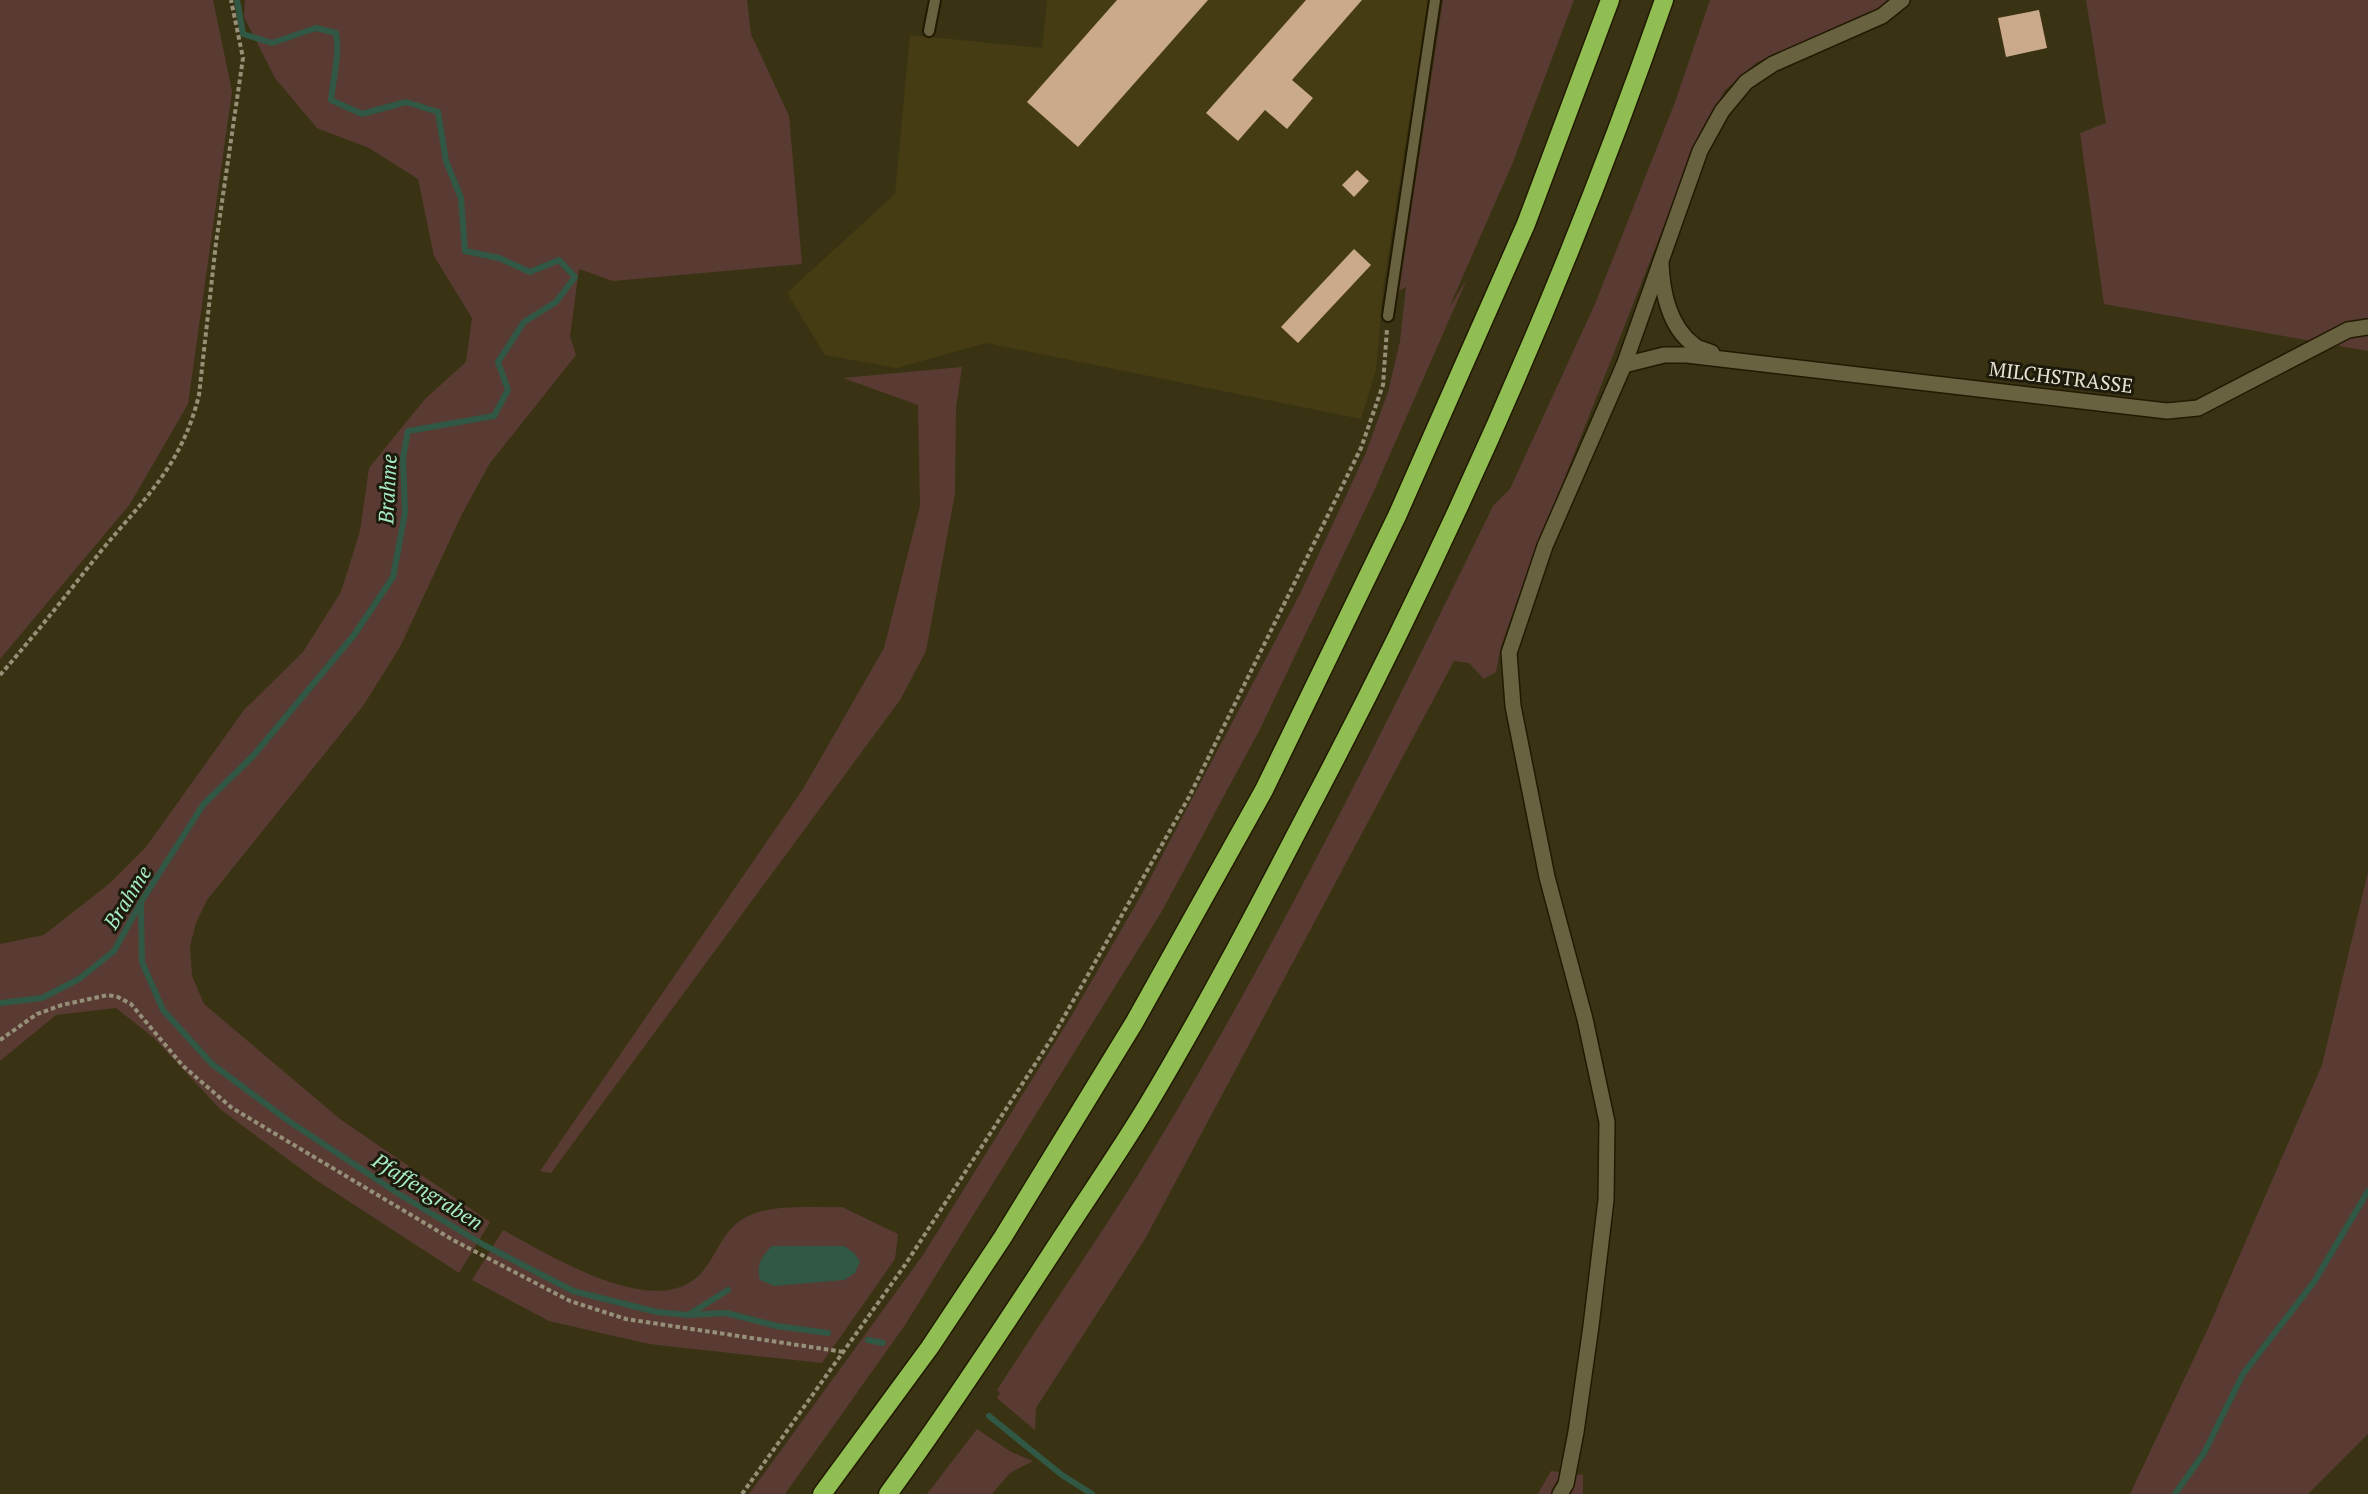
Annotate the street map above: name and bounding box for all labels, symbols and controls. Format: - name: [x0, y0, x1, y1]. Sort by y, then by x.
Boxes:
- street label: MILCHSTRASSE: [1987, 355, 2135, 399]
- water label: Brahme: [371, 453, 403, 526]
- water label: Brahme: [96, 860, 158, 935]
- water label: Pfaffengraben: [367, 1145, 488, 1236]

